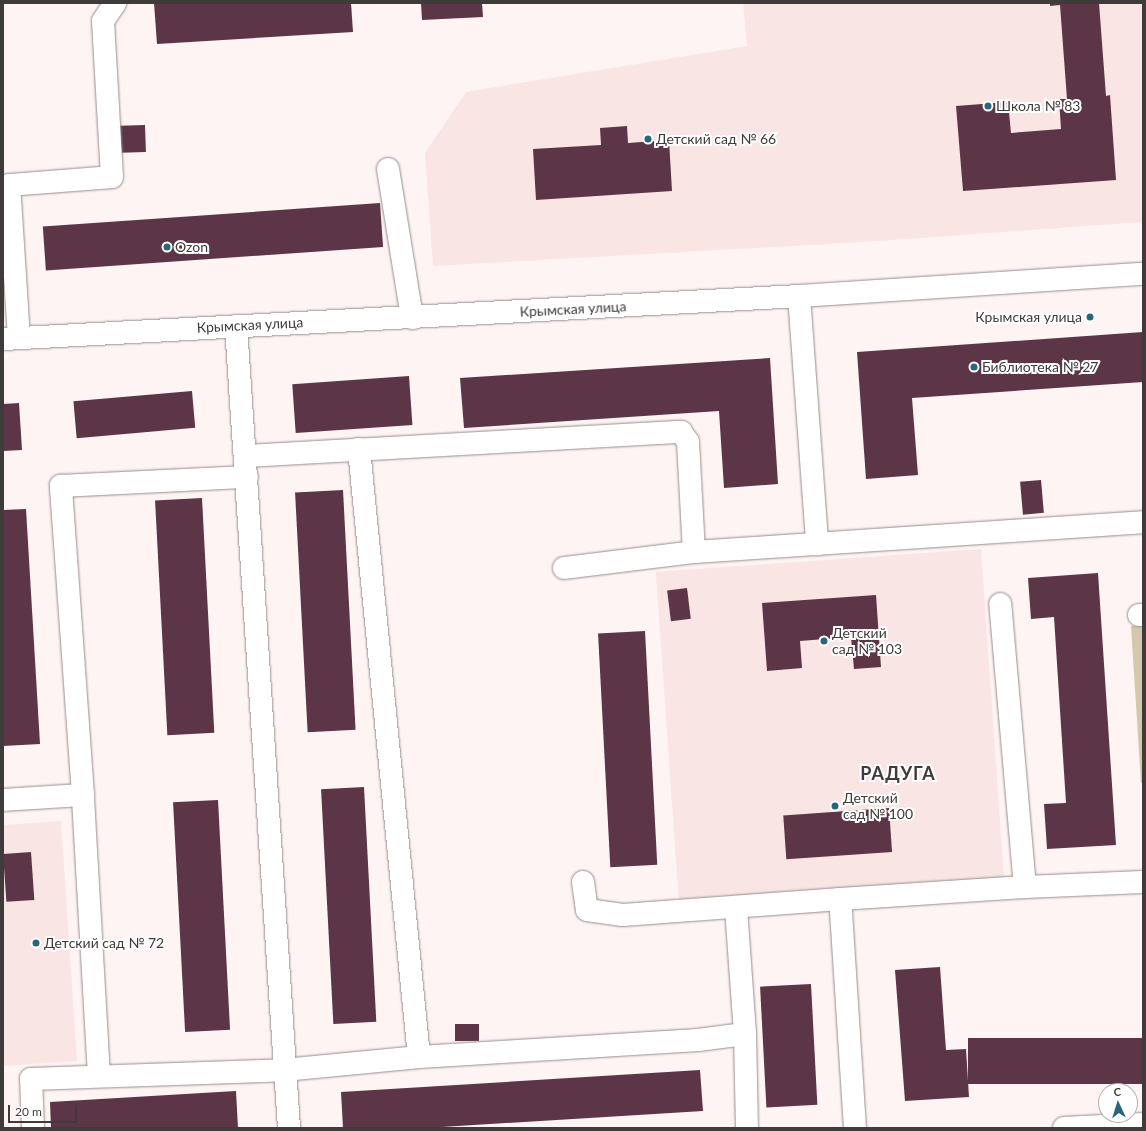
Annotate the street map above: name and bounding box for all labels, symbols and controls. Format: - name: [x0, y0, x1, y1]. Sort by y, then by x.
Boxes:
- place label: Школа № 83: [996, 98, 1080, 114]
- marker: Школа № 83: [983, 101, 993, 111]
- place label: Детский сад № 66: [656, 131, 776, 147]
- marker: Детский сад № 66: [643, 134, 653, 144]
- place label: Ozon: [175, 239, 208, 255]
- marker: Ozon: [162, 242, 172, 252]
- street label: Крымская улица: [519, 298, 627, 320]
- place label: Крымская улица: [975, 309, 1082, 325]
- marker: Крымская улица: [1085, 312, 1095, 322]
- street label: Крымская улица: [196, 314, 304, 336]
- place label: Библиотека № 27: [982, 359, 1098, 375]
- marker: Библиотека № 27: [969, 362, 979, 372]
- place label: Детский сад № 103: [832, 625, 902, 658]
- marker: Детский сад № 103: [819, 636, 829, 646]
- district label: РАДУГА: [860, 762, 936, 784]
- place label: Детский сад № 100: [843, 790, 913, 822]
- marker: Детский сад № 100: [830, 801, 840, 811]
- place label: Детский сад № 72: [44, 935, 164, 951]
- marker: Детский сад № 72: [31, 938, 41, 948]
- north arrow: [1098, 1083, 1138, 1123]
- text: С: [1113, 1085, 1121, 1098]
- scale bar: [10, 1097, 79, 1123]
- text: 20 m: [15, 1104, 42, 1119]

